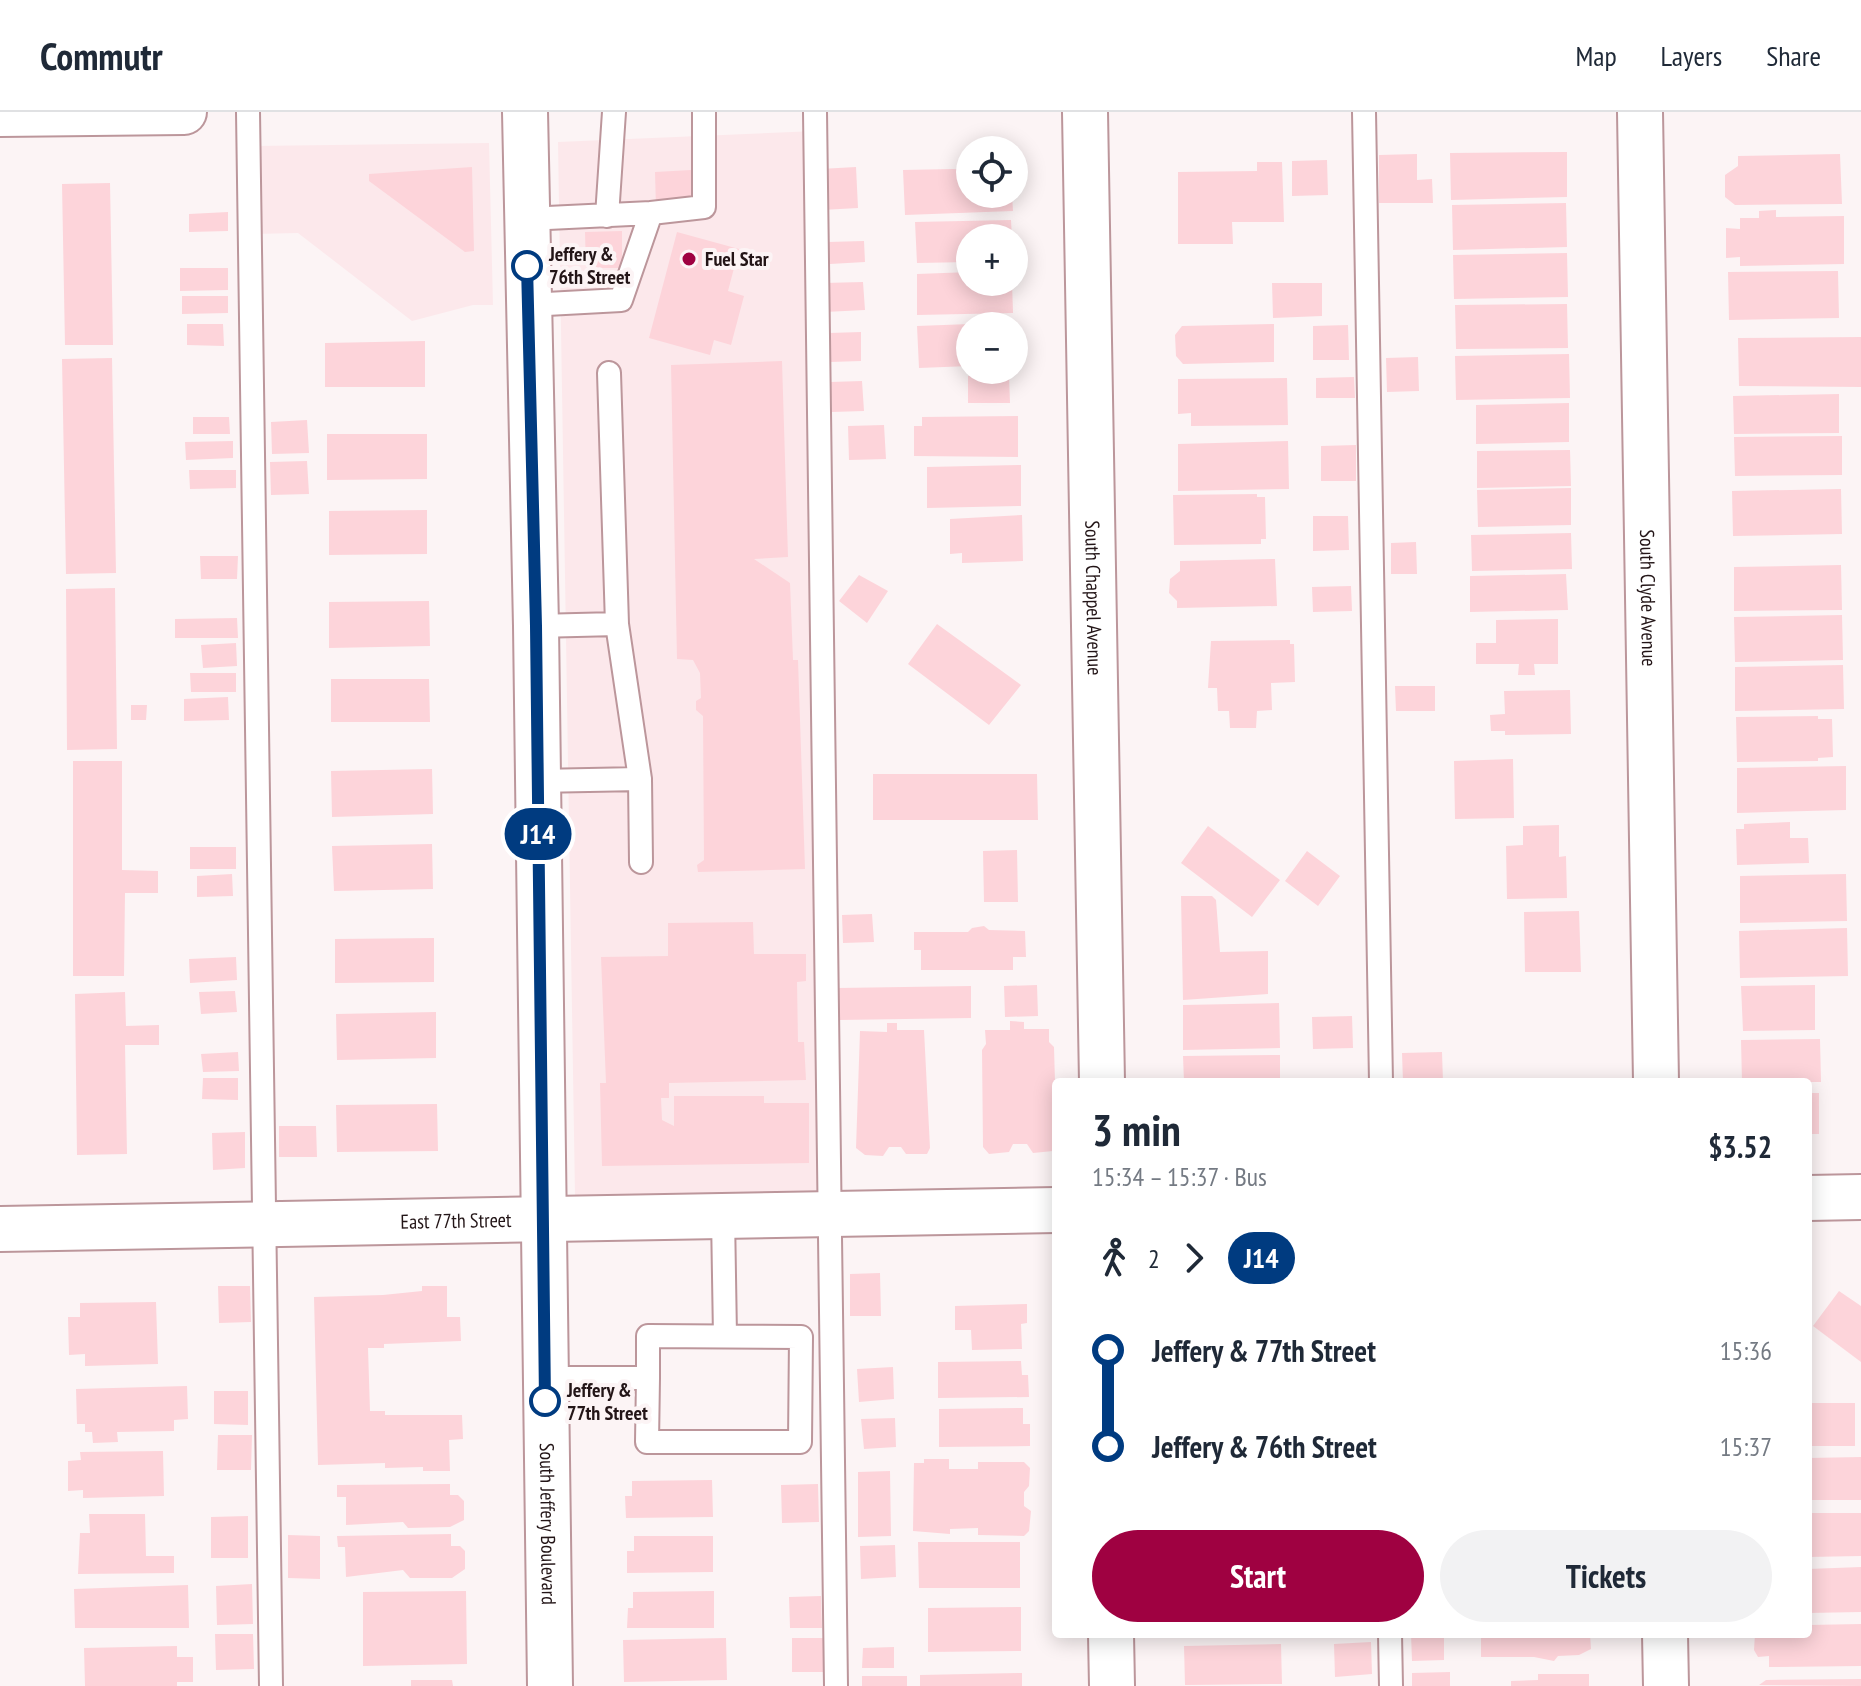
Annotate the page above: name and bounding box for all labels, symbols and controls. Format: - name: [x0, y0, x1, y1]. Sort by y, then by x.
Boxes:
- text: Commutr: [40, 31, 163, 80]
- text: Map: [1575, 37, 1617, 74]
- text: Layers: [1661, 37, 1722, 74]
- text: Share: [1766, 37, 1821, 74]
- map controls: [956, 136, 1028, 384]
- button: locate: [956, 136, 1028, 208]
- button: +: [956, 224, 1028, 296]
- place label: Jeffery & 76th Street: [548, 241, 631, 290]
- place label: Fuel Star: [705, 246, 769, 272]
- marker: Fuel Star: [680, 250, 698, 268]
- marker: Jeffery & 76th Street: [512, 251, 542, 281]
- button: −: [956, 312, 1028, 384]
- street label: South Chappel Avenue: [1079, 520, 1108, 676]
- street label: South Clyde Avenue: [1634, 529, 1662, 667]
- line badge: J14: [492, 808, 584, 860]
- text: J14: [521, 815, 555, 852]
- text: 3 min: [1092, 1101, 1181, 1158]
- text: $3.52: [1708, 1127, 1772, 1166]
- text: 15:34 – 15:37 · Bus: [1092, 1160, 1267, 1193]
- street label: East 77th Street: [400, 1207, 512, 1235]
- icon: walk: [1092, 1236, 1136, 1280]
- icon: forward: [1172, 1236, 1216, 1280]
- text: J14: [1244, 1239, 1279, 1276]
- text: 2: [1148, 1242, 1160, 1275]
- text: Jeffery & 77th Street: [1152, 1331, 1376, 1370]
- text: 15:36: [1720, 1334, 1772, 1367]
- place label: Jeffery & 77th Street: [566, 1377, 648, 1426]
- marker: Jeffery & 77th Street: [530, 1386, 560, 1416]
- text: Jeffery & 76th Street: [1152, 1427, 1377, 1466]
- text: 15:37: [1720, 1430, 1772, 1463]
- street label: South Jeffery Boulevard: [534, 1443, 562, 1605]
- button: Start: [1092, 1530, 1424, 1622]
- button: Tickets: [1440, 1530, 1772, 1622]

